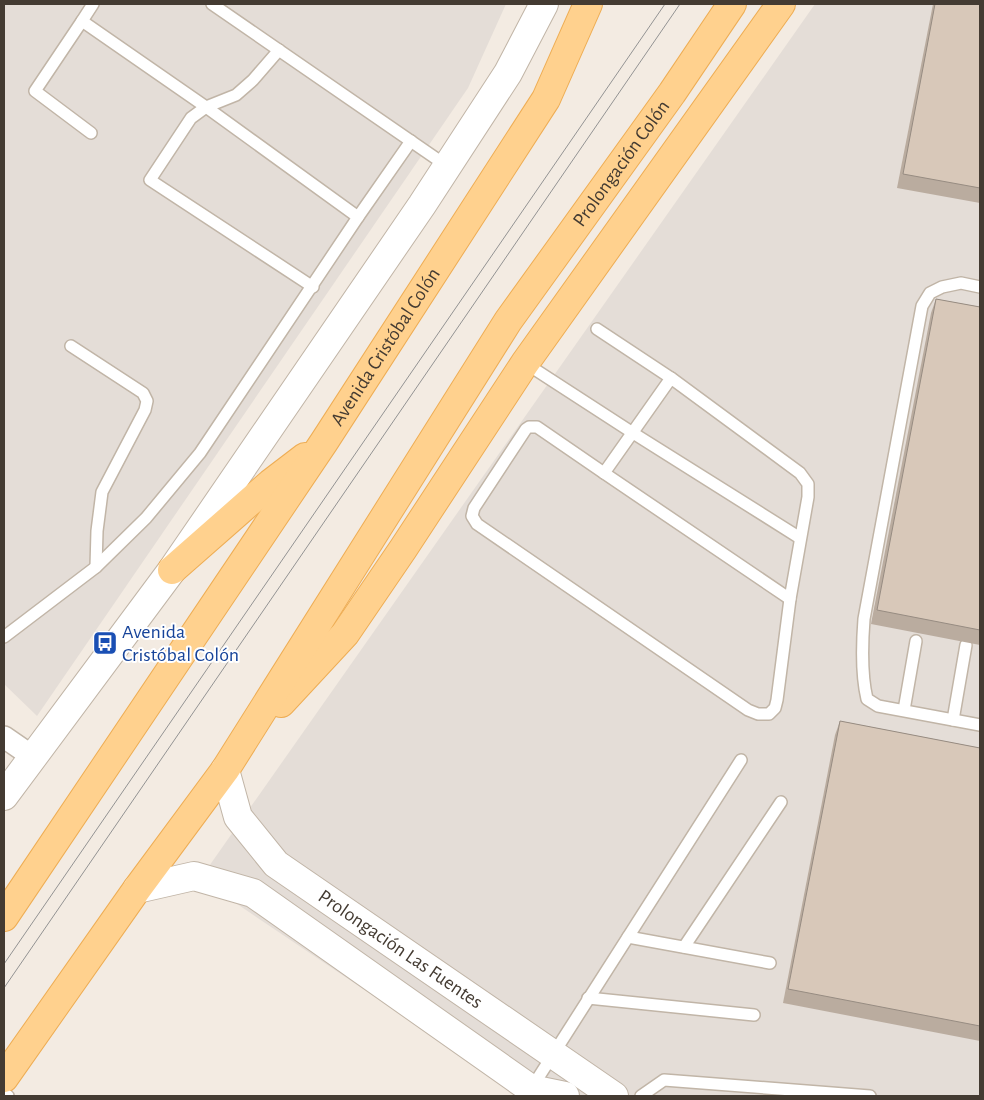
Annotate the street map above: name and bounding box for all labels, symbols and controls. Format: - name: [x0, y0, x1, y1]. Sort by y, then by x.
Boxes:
- street label: Prolongación Colón: [569, 96, 673, 230]
- street label: Avenida Cristóbal Colón: [327, 264, 444, 430]
- place label: Avenida Cristóbal Colón: [122, 622, 239, 665]
- bus stop icon: Avenida Cristóbal Colón: [92, 630, 118, 656]
- street label: Prolongación Las Fuentes: [315, 886, 486, 1013]

